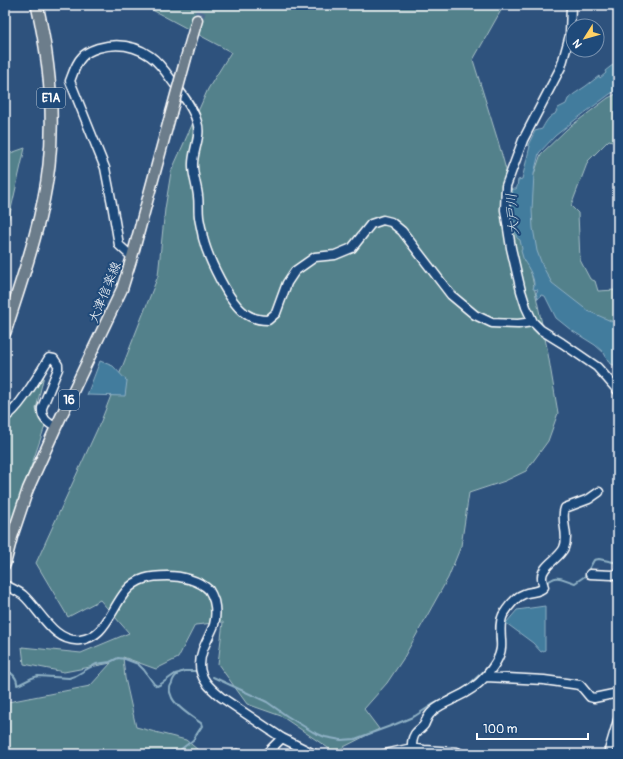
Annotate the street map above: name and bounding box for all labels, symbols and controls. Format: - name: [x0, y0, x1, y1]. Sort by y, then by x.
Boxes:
- north arrow: [565, 18, 605, 58]
- text: N: [570, 36, 585, 51]
- road number: E1A: [37, 88, 65, 108]
- water label: 大戸川: [503, 192, 522, 236]
- street label: 大津信楽線: [85, 258, 125, 326]
- road number: 16: [59, 390, 79, 410]
- scale bar: [477, 715, 588, 741]
- text: 100 m: [483, 722, 518, 737]

